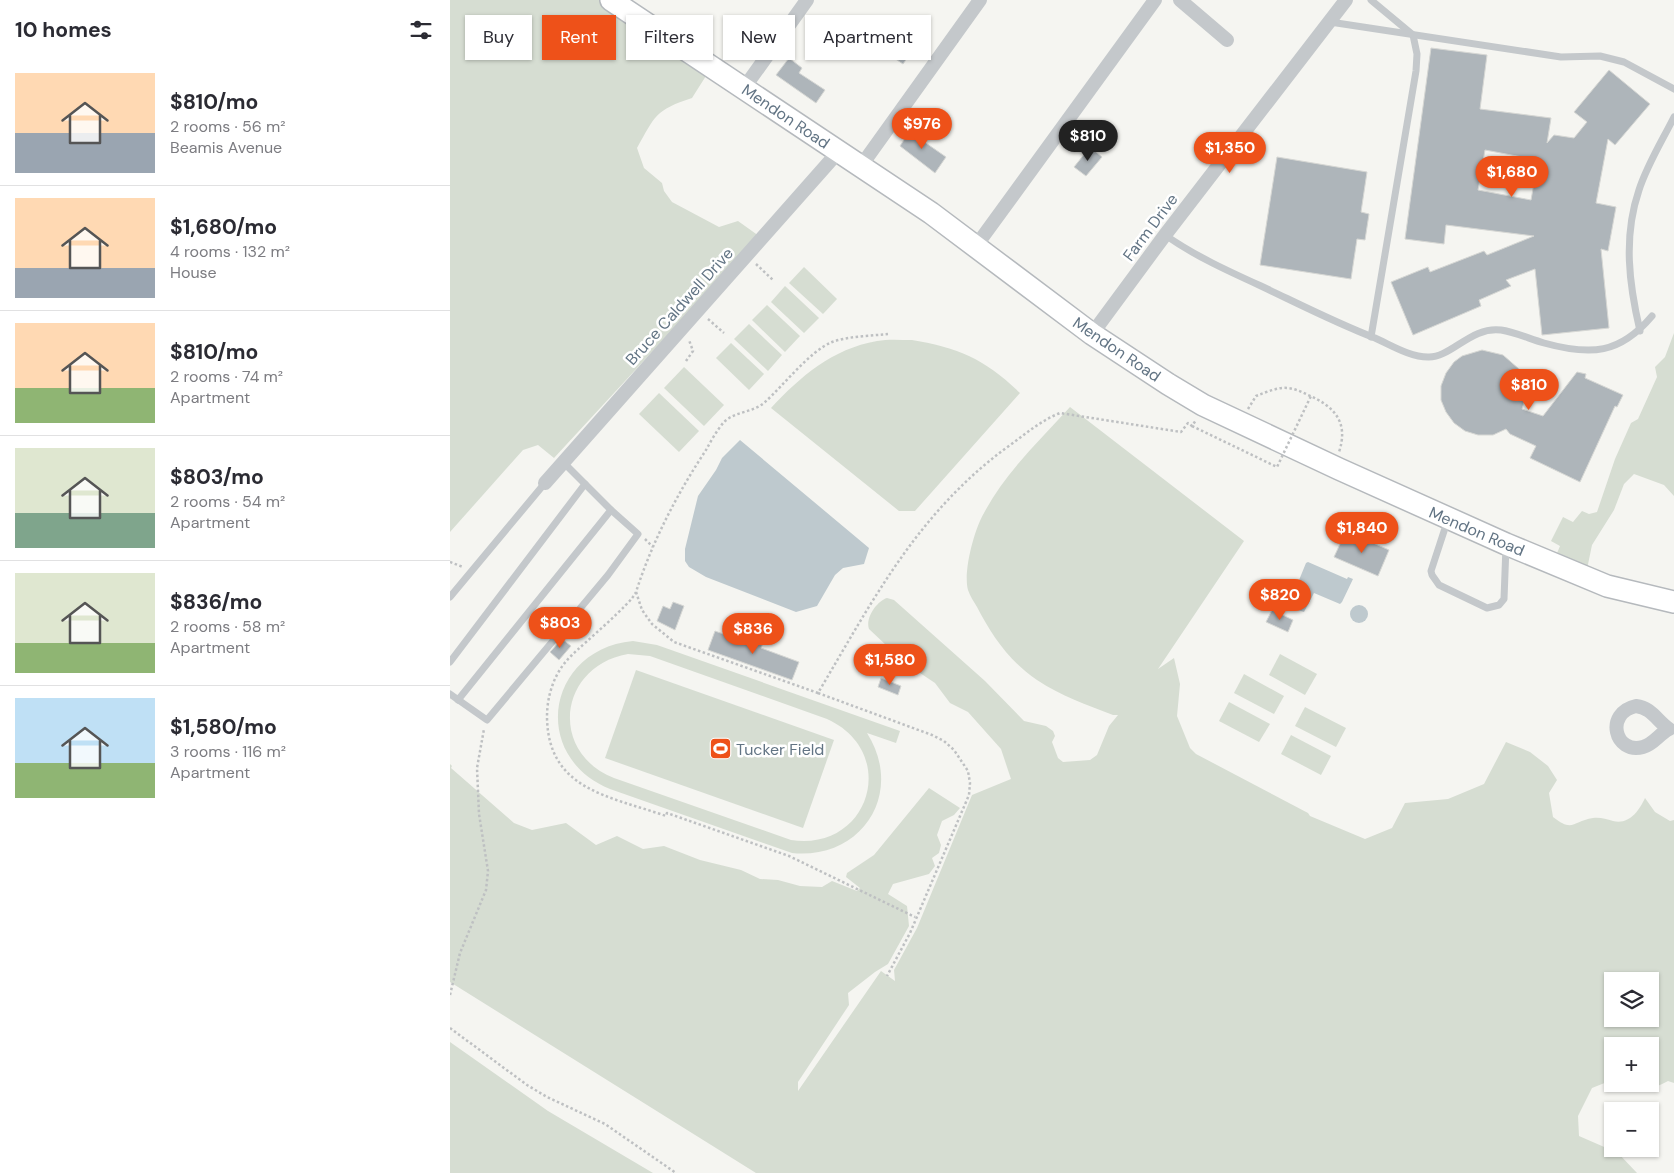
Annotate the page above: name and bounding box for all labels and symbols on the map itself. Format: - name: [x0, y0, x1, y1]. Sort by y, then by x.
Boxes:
- street label: Mendon Road: [738, 79, 834, 154]
- pin: $976: [892, 108, 952, 150]
- pin: $810: [1058, 120, 1118, 162]
- pin: $1,350: [1189, 132, 1271, 174]
- pin: $1,680: [1471, 156, 1553, 198]
- street label: Farm Drive: [1118, 189, 1183, 265]
- street label: Bruce Caldwell Drive: [621, 243, 738, 370]
- street label: Mendon Road: [1069, 312, 1165, 387]
- pin: $810: [1499, 368, 1559, 411]
- street label: Mendon Road: [1426, 502, 1528, 561]
- pin: $1,840: [1321, 512, 1403, 554]
- pin: $820: [1250, 578, 1310, 621]
- pin: $803: [530, 606, 590, 649]
- pin: $836: [723, 612, 783, 655]
- pin: $1,580: [849, 644, 931, 686]
- sports icon: Tucker Field: [708, 737, 732, 761]
- place label: Tucker Field: [736, 739, 824, 760]

